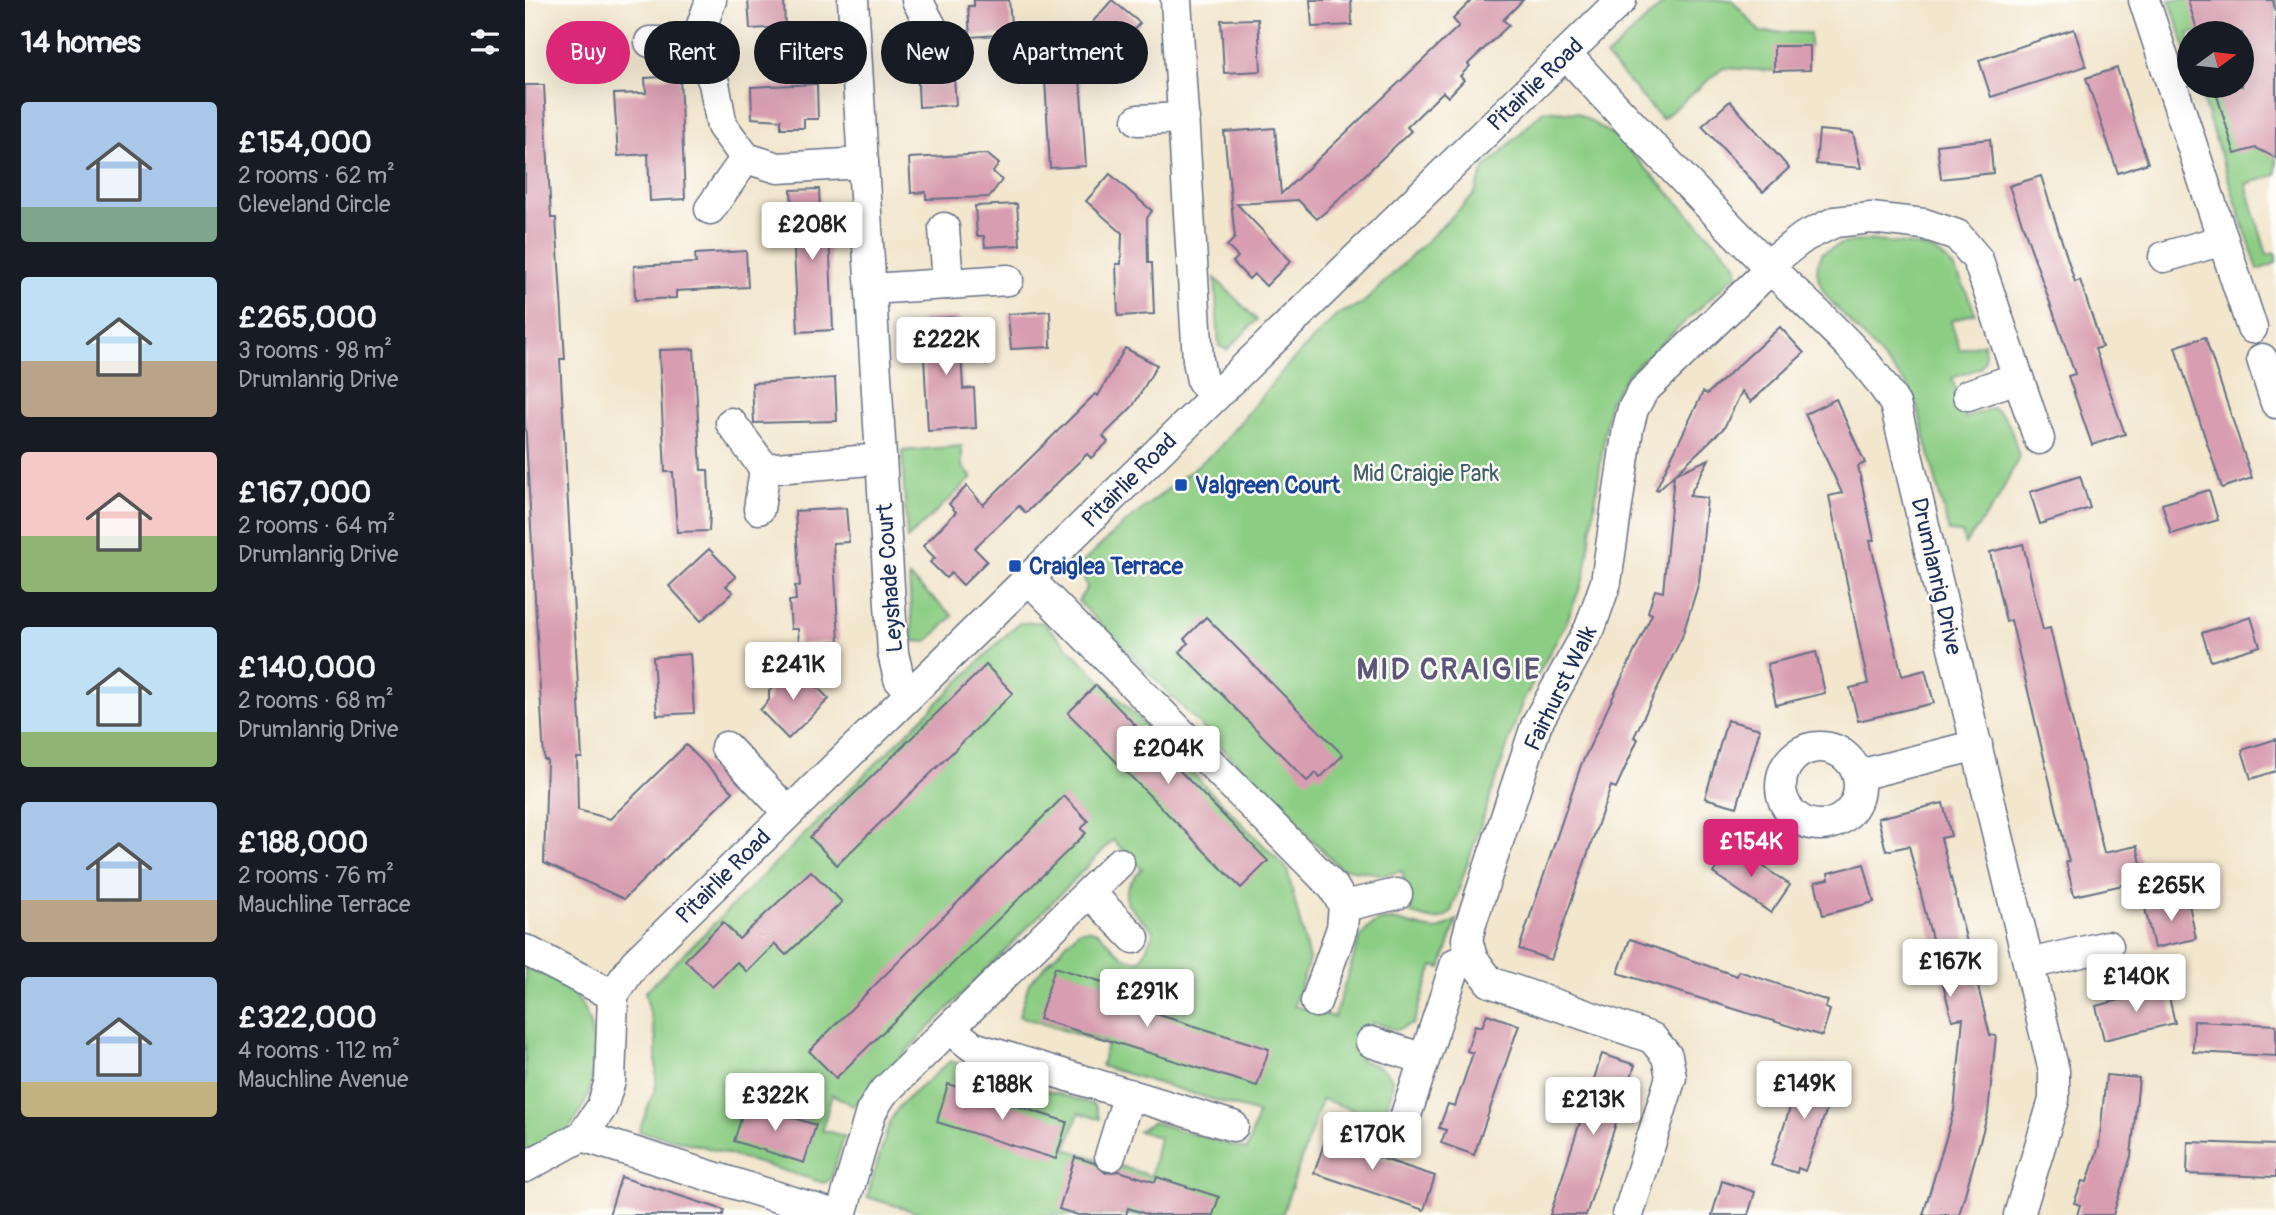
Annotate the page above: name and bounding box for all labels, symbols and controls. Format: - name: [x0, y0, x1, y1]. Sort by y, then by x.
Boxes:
- chip: Buy: [546, 21, 630, 84]
- chip: Rent: [644, 21, 740, 84]
- chip: Filters: [754, 21, 867, 84]
- chip: New: [881, 21, 974, 84]
- chip: Apartment: [988, 21, 1148, 84]
- north arrow: [2177, 21, 2254, 98]
- map controls: [2177, 21, 2254, 98]
- icon: filters: [466, 23, 504, 61]
- text: 14 homes: [21, 24, 141, 61]
- street label: Pitairlie Road: [1481, 31, 1590, 137]
- text: £154,000: [238, 124, 372, 161]
- icon: home: [77, 130, 161, 214]
- text: 2 rooms · 62 m²: [238, 161, 395, 190]
- text: Cleveland Circle: [238, 190, 390, 219]
- pin: £208K: [763, 202, 861, 262]
- text: £208K: [778, 210, 846, 239]
- text: £265,000: [238, 299, 377, 336]
- icon: home: [77, 305, 161, 389]
- pin: £222K: [897, 318, 995, 377]
- text: £222K: [912, 325, 980, 354]
- text: 3 rooms · 98 m²: [238, 336, 392, 365]
- text: Drumlanrig Drive: [238, 365, 398, 394]
- street label: Pitairlie Road: [1076, 427, 1183, 534]
- park label: Mid Craigie Park: [1353, 459, 1500, 488]
- place label: Valgreen Court: [1195, 471, 1341, 500]
- text: £167,000: [238, 474, 371, 511]
- marker: Valgreen Court: [1173, 477, 1189, 493]
- icon: home: [77, 480, 161, 564]
- street label: Drumlanrig Drive: [1904, 495, 1969, 658]
- street label: Leyshade Court: [870, 502, 909, 653]
- text: 2 rooms · 64 m²: [238, 511, 395, 540]
- text: Drumlanrig Drive: [238, 540, 398, 569]
- place label: Craiglea Terrace: [1029, 552, 1184, 581]
- marker: Craiglea Terrace: [1007, 558, 1023, 574]
- street label: Fairhurst Walk: [1518, 620, 1603, 756]
- pin: £241K: [744, 642, 842, 702]
- text: £140,000: [238, 649, 376, 686]
- text: £241K: [761, 650, 825, 679]
- district label: MID CRAIGIE: [1356, 651, 1542, 688]
- icon: home: [77, 655, 161, 739]
- text: 2 rooms · 68 m²: [238, 686, 394, 715]
- text: Drumlanrig Drive: [238, 715, 398, 744]
- pin: £204K: [1119, 726, 1217, 786]
- text: £204K: [1133, 734, 1203, 763]
- pin: £154K: [1702, 820, 1800, 879]
- street label: Pitairlie Road: [670, 823, 777, 930]
- text: £188,000: [238, 824, 368, 861]
- text: £154K: [1719, 827, 1783, 856]
- icon: home: [77, 830, 161, 914]
- text: 2 rooms · 76 m²: [238, 861, 394, 890]
- pin: £265K: [2122, 864, 2220, 923]
- text: £265K: [2137, 871, 2205, 900]
- text: Mauchline Terrace: [238, 890, 410, 919]
- pin: £167K: [1901, 940, 1999, 999]
- text: £167K: [1919, 947, 1981, 976]
- pin: £140K: [2087, 954, 2185, 1014]
- text: £140K: [2103, 962, 2169, 991]
- pin: £291K: [1098, 970, 1196, 1029]
- text: £291K: [1116, 977, 1178, 1006]
- text: £322,000: [238, 999, 377, 1036]
- icon: home: [77, 1005, 161, 1089]
- text: 4 rooms · 112 m²: [238, 1036, 400, 1065]
- pin: £188K: [953, 1062, 1051, 1122]
- pin: £149K: [1755, 1062, 1853, 1121]
- text: Mauchline Avenue: [238, 1065, 408, 1094]
- text: £149K: [1773, 1069, 1835, 1098]
- text: £188K: [972, 1070, 1032, 1099]
- pin: £322K: [726, 1074, 824, 1133]
- pin: £213K: [1544, 1078, 1642, 1137]
- text: £322K: [741, 1081, 809, 1110]
- text: £213K: [1561, 1085, 1625, 1114]
- pin: £170K: [1323, 1112, 1421, 1172]
- text: £170K: [1339, 1120, 1405, 1149]

